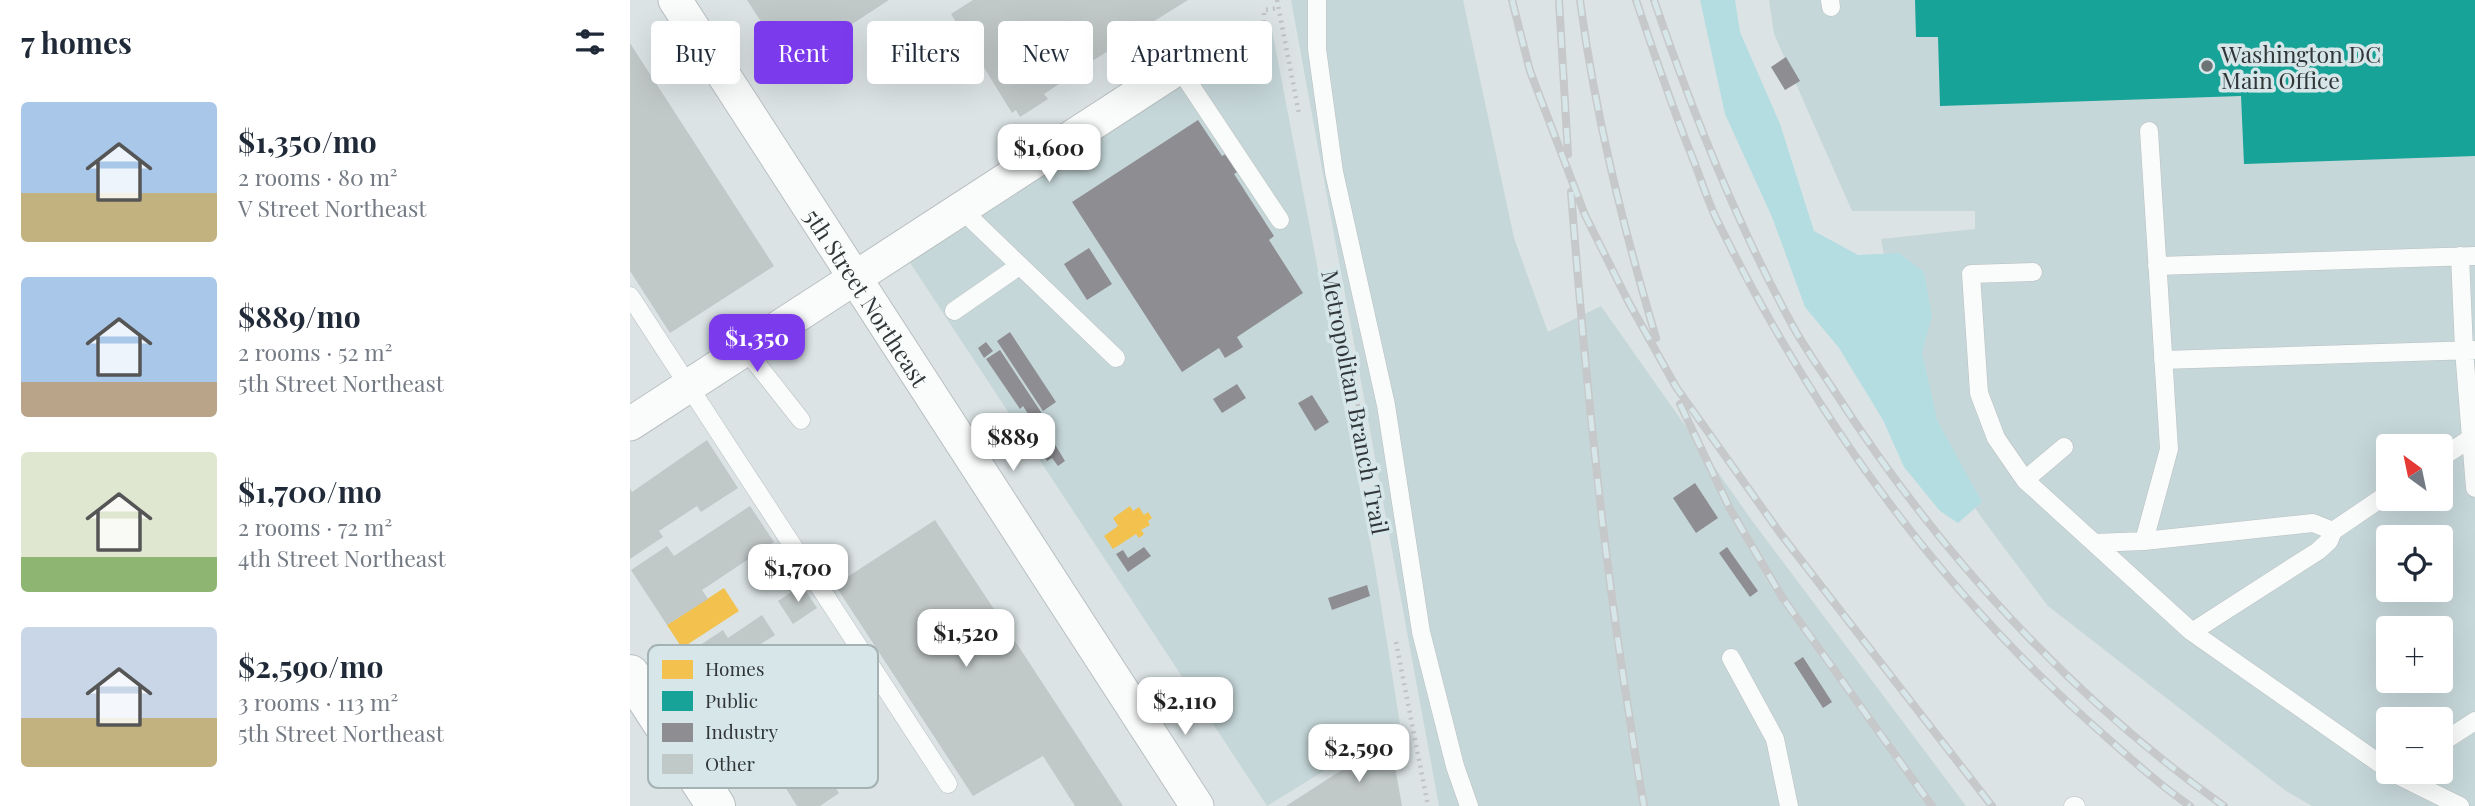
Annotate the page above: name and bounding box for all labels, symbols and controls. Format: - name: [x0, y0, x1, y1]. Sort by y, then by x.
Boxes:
- chip: Buy: [651, 21, 740, 84]
- chip: Rent: [754, 21, 853, 84]
- chip: Filters: [867, 21, 984, 84]
- chip: New: [998, 21, 1093, 84]
- chip: Apartment: [1107, 21, 1272, 84]
- text: 7 homes: [21, 22, 132, 62]
- icon: filters: [571, 23, 609, 61]
- place label: Washington DC Main Office: [2220, 38, 2381, 95]
- marker: Washington DC Main Office: [2199, 58, 2215, 74]
- text: $1,350/mo: [238, 121, 377, 161]
- pin: $1,600: [992, 124, 1106, 184]
- icon: home: [77, 130, 161, 214]
- text: $1,600: [1014, 131, 1084, 162]
- text: 2 rooms · 80 m²: [238, 161, 398, 192]
- text: V Street Northeast: [238, 192, 426, 223]
- street label: 5th Street Northeast: [798, 202, 937, 393]
- street label: Metropolitan Branch Trail: [1315, 267, 1397, 537]
- text: $889/mo: [238, 296, 361, 336]
- icon: home: [77, 305, 161, 389]
- pin: $1,350: [700, 314, 814, 374]
- text: $1,350: [725, 321, 789, 352]
- text: 2 rooms · 52 m²: [238, 336, 392, 367]
- text: 5th Street Northeast: [238, 367, 444, 398]
- pin: $889: [972, 414, 1054, 473]
- text: $889: [987, 420, 1039, 451]
- north arrow: [2376, 434, 2454, 511]
- map controls: [2376, 434, 2453, 784]
- text: $1,700/mo: [238, 471, 382, 511]
- icon: home: [77, 480, 161, 564]
- text: 2 rooms · 72 m²: [238, 511, 392, 542]
- button: locate: [2376, 525, 2453, 602]
- text: 4th Street Northeast: [238, 542, 446, 573]
- pin: $1,700: [741, 544, 855, 604]
- text: $1,700: [764, 551, 832, 582]
- pin: $1,520: [909, 610, 1023, 669]
- text: $1,520: [933, 616, 999, 647]
- button: +: [2376, 616, 2453, 693]
- legend: [648, 645, 878, 788]
- text: $2,590/mo: [238, 646, 383, 686]
- icon: home: [77, 655, 161, 739]
- text: Homes: [705, 655, 764, 681]
- pin: $2,110: [1128, 678, 1242, 737]
- text: $2,110: [1153, 684, 1217, 715]
- text: 3 rooms · 113 m²: [238, 686, 398, 717]
- text: Public: [705, 687, 758, 713]
- button: −: [2376, 707, 2453, 784]
- text: 5th Street Northeast: [238, 717, 444, 748]
- text: Industry: [705, 718, 779, 744]
- pin: $2,590: [1302, 724, 1416, 784]
- text: $2,590: [1324, 731, 1394, 762]
- text: Other: [705, 750, 756, 776]

